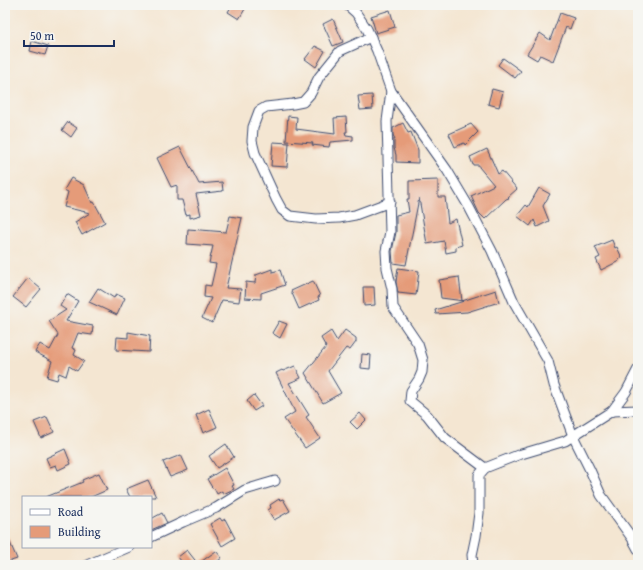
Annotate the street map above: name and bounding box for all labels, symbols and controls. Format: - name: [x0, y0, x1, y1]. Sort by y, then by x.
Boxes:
- scale bar: [24, 22, 114, 48]
- text: 50 m: [30, 27, 54, 44]
- legend: [22, 496, 152, 548]
- text: Road: [58, 503, 84, 520]
- text: Building: [58, 523, 101, 540]

